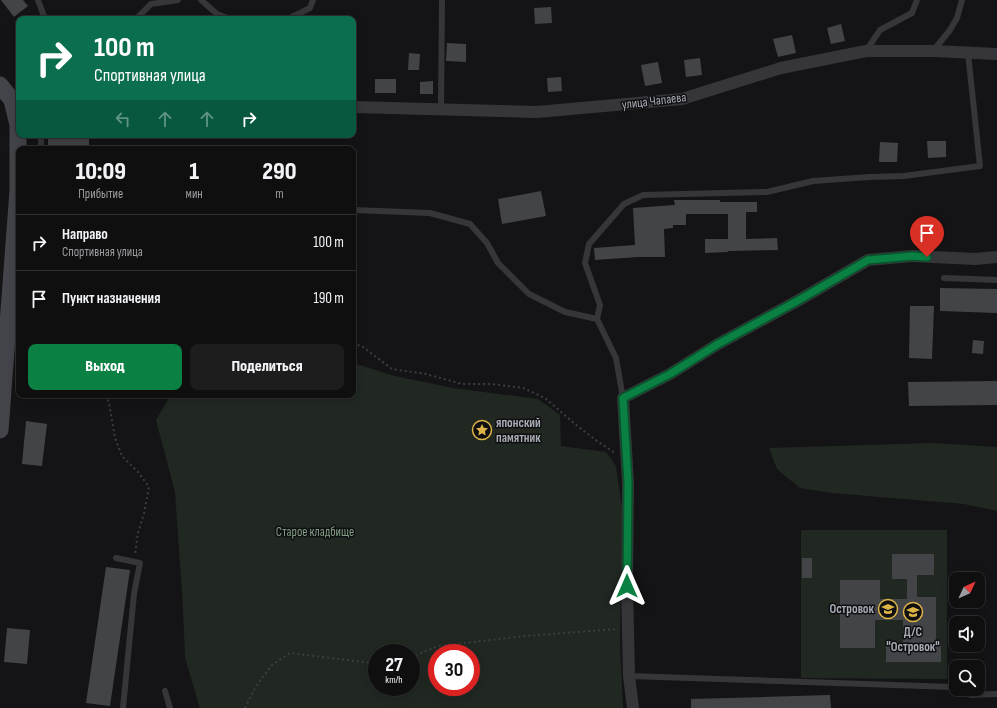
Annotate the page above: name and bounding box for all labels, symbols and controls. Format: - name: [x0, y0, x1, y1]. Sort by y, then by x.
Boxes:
- text: 100 m: [94, 31, 155, 64]
- icon: right: [28, 32, 80, 84]
- text: Спортивная улица: [94, 65, 206, 86]
- street label: улица Чапаева: [621, 89, 687, 113]
- icon: left: [112, 108, 134, 130]
- icon: ahead: [154, 108, 176, 130]
- icon: ahead: [196, 108, 218, 130]
- icon: right: [238, 108, 260, 130]
- text: 10:09: [75, 157, 126, 186]
- text: 1: [189, 157, 199, 186]
- text: 290: [262, 157, 296, 186]
- text: Прибытие: [78, 186, 123, 202]
- text: мин: [186, 186, 203, 202]
- text: m: [275, 186, 284, 202]
- pin: [910, 216, 944, 257]
- icon: arrive: [916, 222, 938, 244]
- text: Направо: [62, 225, 108, 244]
- icon: right: [28, 232, 50, 254]
- text: 100 m: [313, 233, 344, 252]
- text: Спортивная улица: [62, 244, 143, 260]
- icon: arrive: [28, 288, 50, 310]
- text: Пункт назначения: [62, 289, 160, 308]
- text: 190 m: [313, 289, 344, 308]
- button: Выход: [28, 344, 182, 390]
- button: Поделиться: [190, 344, 344, 390]
- place label: японский памятник: [496, 415, 541, 446]
- place icon: японский памятник: [471, 419, 493, 441]
- park label: Старое кладбище: [276, 524, 354, 540]
- position arrow: [606, 565, 648, 607]
- north arrow: [949, 572, 985, 608]
- map controls: [949, 572, 985, 696]
- school or university icon: Островок: [877, 598, 899, 620]
- place label: Островок: [829, 601, 875, 617]
- school or university icon: Д/С "Островок": [902, 601, 924, 623]
- button: sound: [949, 616, 985, 652]
- place label: Д/С "Островок": [886, 624, 940, 655]
- speed limit sign: 30: [428, 644, 480, 696]
- text: 27: [385, 653, 403, 677]
- button: search: [949, 660, 985, 696]
- text: km/h: [385, 674, 403, 686]

